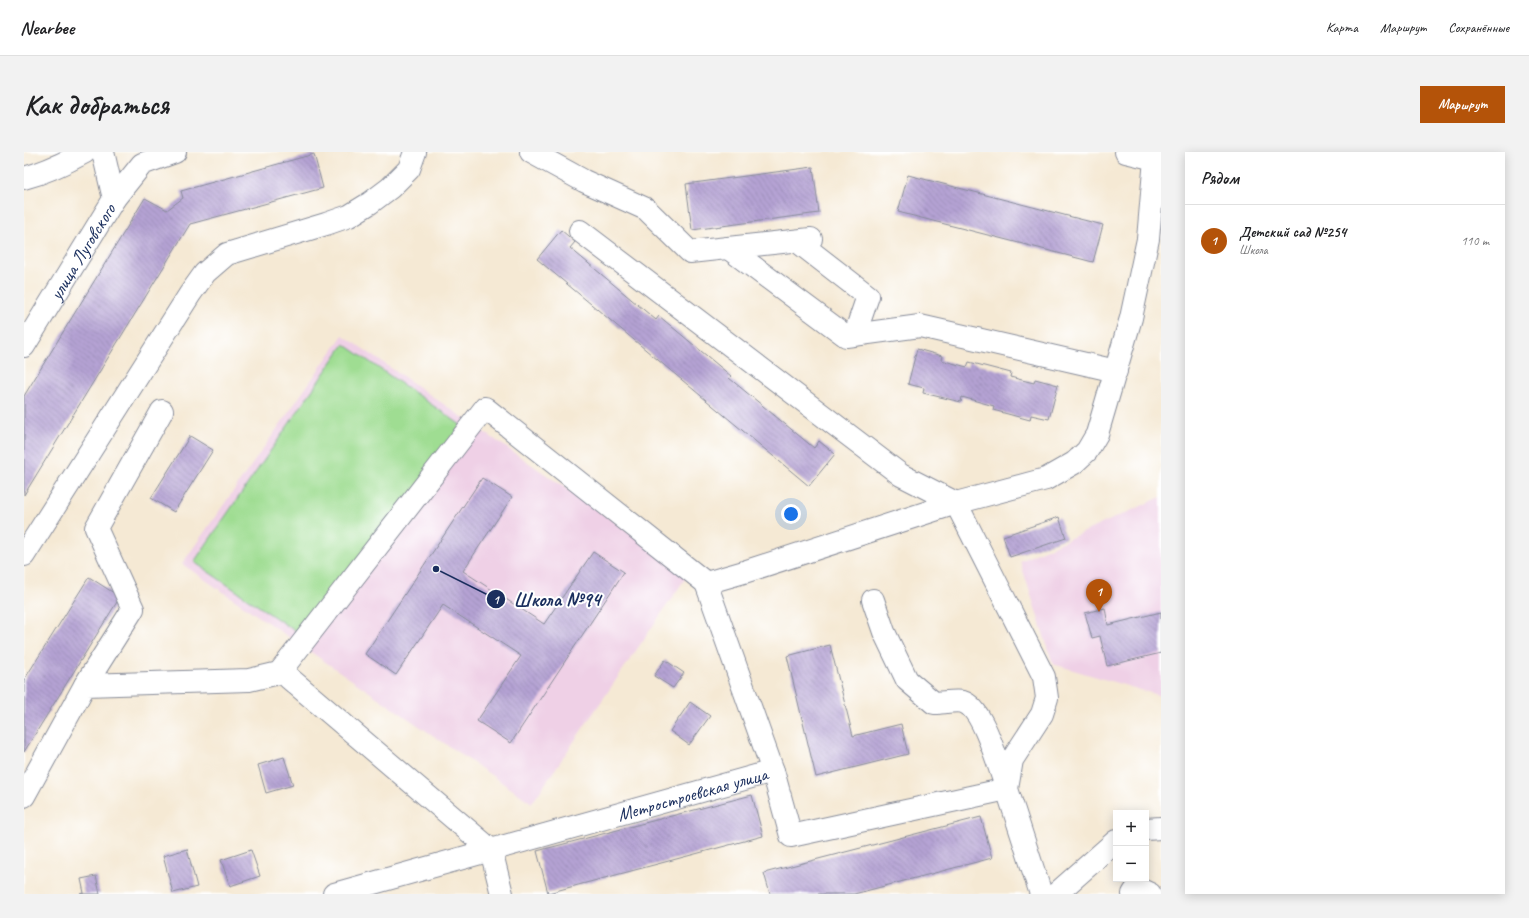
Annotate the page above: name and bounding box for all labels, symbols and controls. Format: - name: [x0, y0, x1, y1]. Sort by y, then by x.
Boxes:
- text: Nearbee: [20, 16, 74, 40]
- text: Карта: [1326, 19, 1358, 36]
- text: Маршрут: [1380, 19, 1426, 36]
- text: Сохранённые: [1448, 19, 1509, 36]
- button: Маршрут: [1420, 86, 1505, 123]
- text: Как добраться: [24, 87, 169, 122]
- text: Рядом: [1201, 168, 1239, 189]
- street label: улица Луговского: [44, 198, 122, 305]
- text: Детский сад №254: [1239, 223, 1346, 242]
- text: 1: [1211, 233, 1217, 249]
- text: 110 m: [1461, 233, 1489, 249]
- text: Школа: [1239, 242, 1268, 258]
- your location: [781, 504, 801, 524]
- pin: 1: [1086, 579, 1112, 612]
- callout: Школа №94: [486, 583, 609, 615]
- text: Школа №94: [514, 587, 603, 612]
- text: 1: [493, 592, 500, 608]
- street label: Метростроевская улица: [615, 762, 773, 827]
- map controls: [1113, 810, 1149, 882]
- button: +: [1113, 810, 1149, 846]
- button: −: [1113, 846, 1149, 882]

